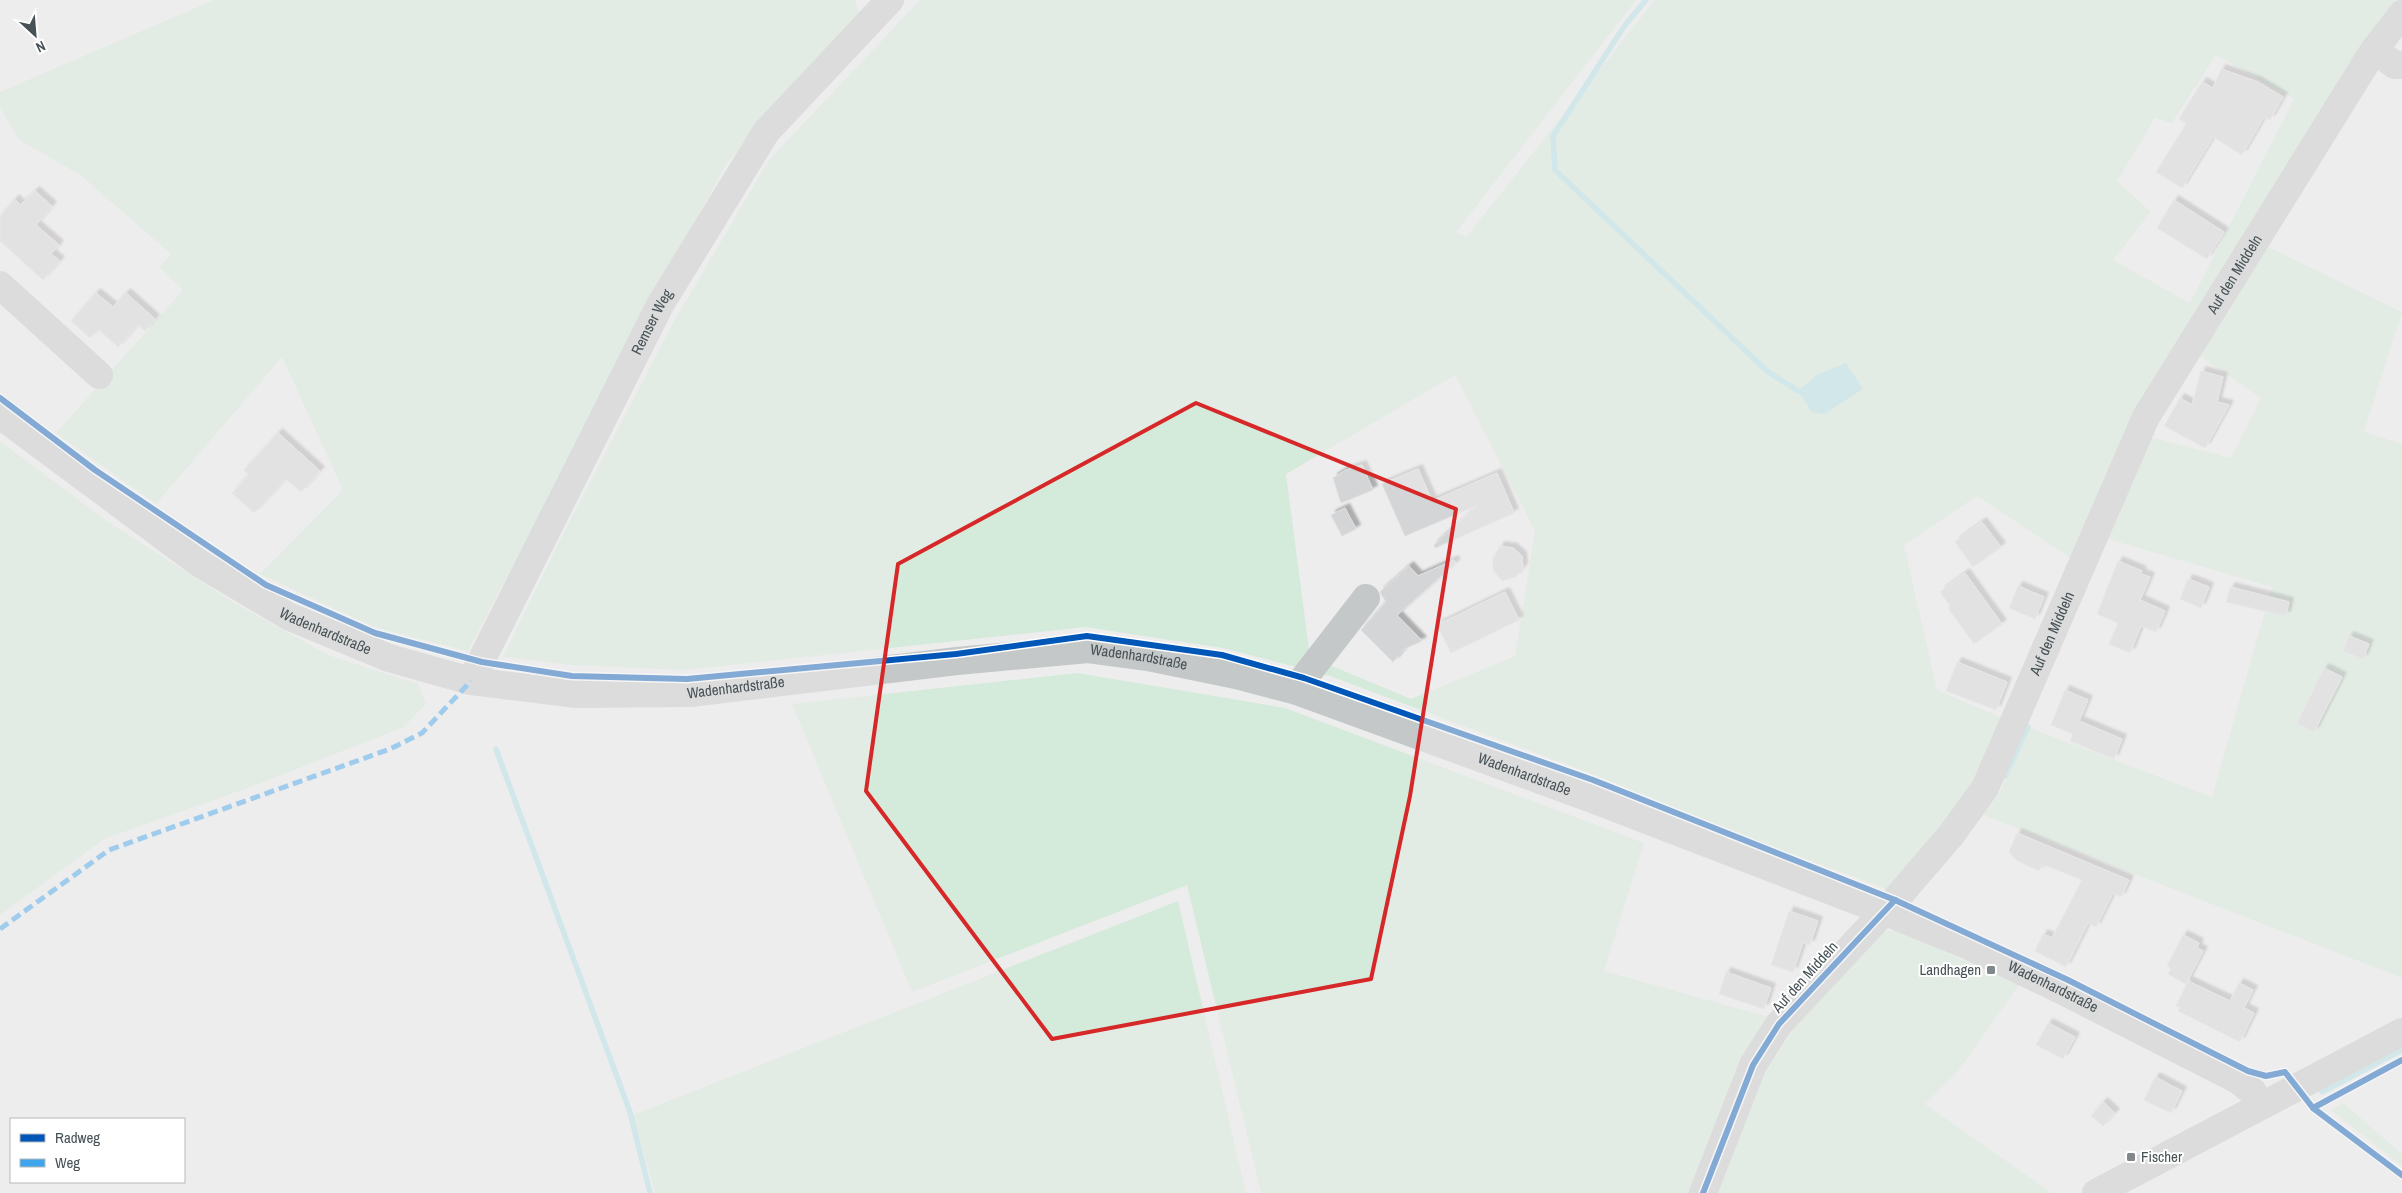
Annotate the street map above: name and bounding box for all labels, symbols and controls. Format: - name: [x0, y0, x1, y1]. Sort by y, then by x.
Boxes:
- north arrow: [10, 10, 60, 60]
- text: N: [33, 37, 48, 57]
- street label: Auf den Middeln: [2201, 230, 2267, 318]
- street label: Remser Weg: [626, 285, 677, 358]
- street label: Auf den Middeln: [2024, 588, 2079, 680]
- street label: Wadenhardstraße: [275, 602, 375, 660]
- street label: Wadenhardstraße: [1089, 638, 1190, 675]
- street label: Wadenhardstraße: [686, 671, 786, 703]
- street label: Wadenhardstraße: [1475, 747, 1574, 800]
- street label: Auf den Middeln: [1766, 936, 1842, 1018]
- street label: Wadenhardstraße: [2005, 955, 2102, 1017]
- place label: Landhagen: [1919, 959, 1981, 980]
- marker: Landhagen: [1985, 964, 1997, 976]
- legend: [10, 1118, 185, 1183]
- text: Radweg: [55, 1127, 100, 1148]
- place label: Fischer: [2141, 1146, 2182, 1167]
- marker: Fischer: [2125, 1151, 2137, 1163]
- text: Weg: [55, 1152, 80, 1173]

